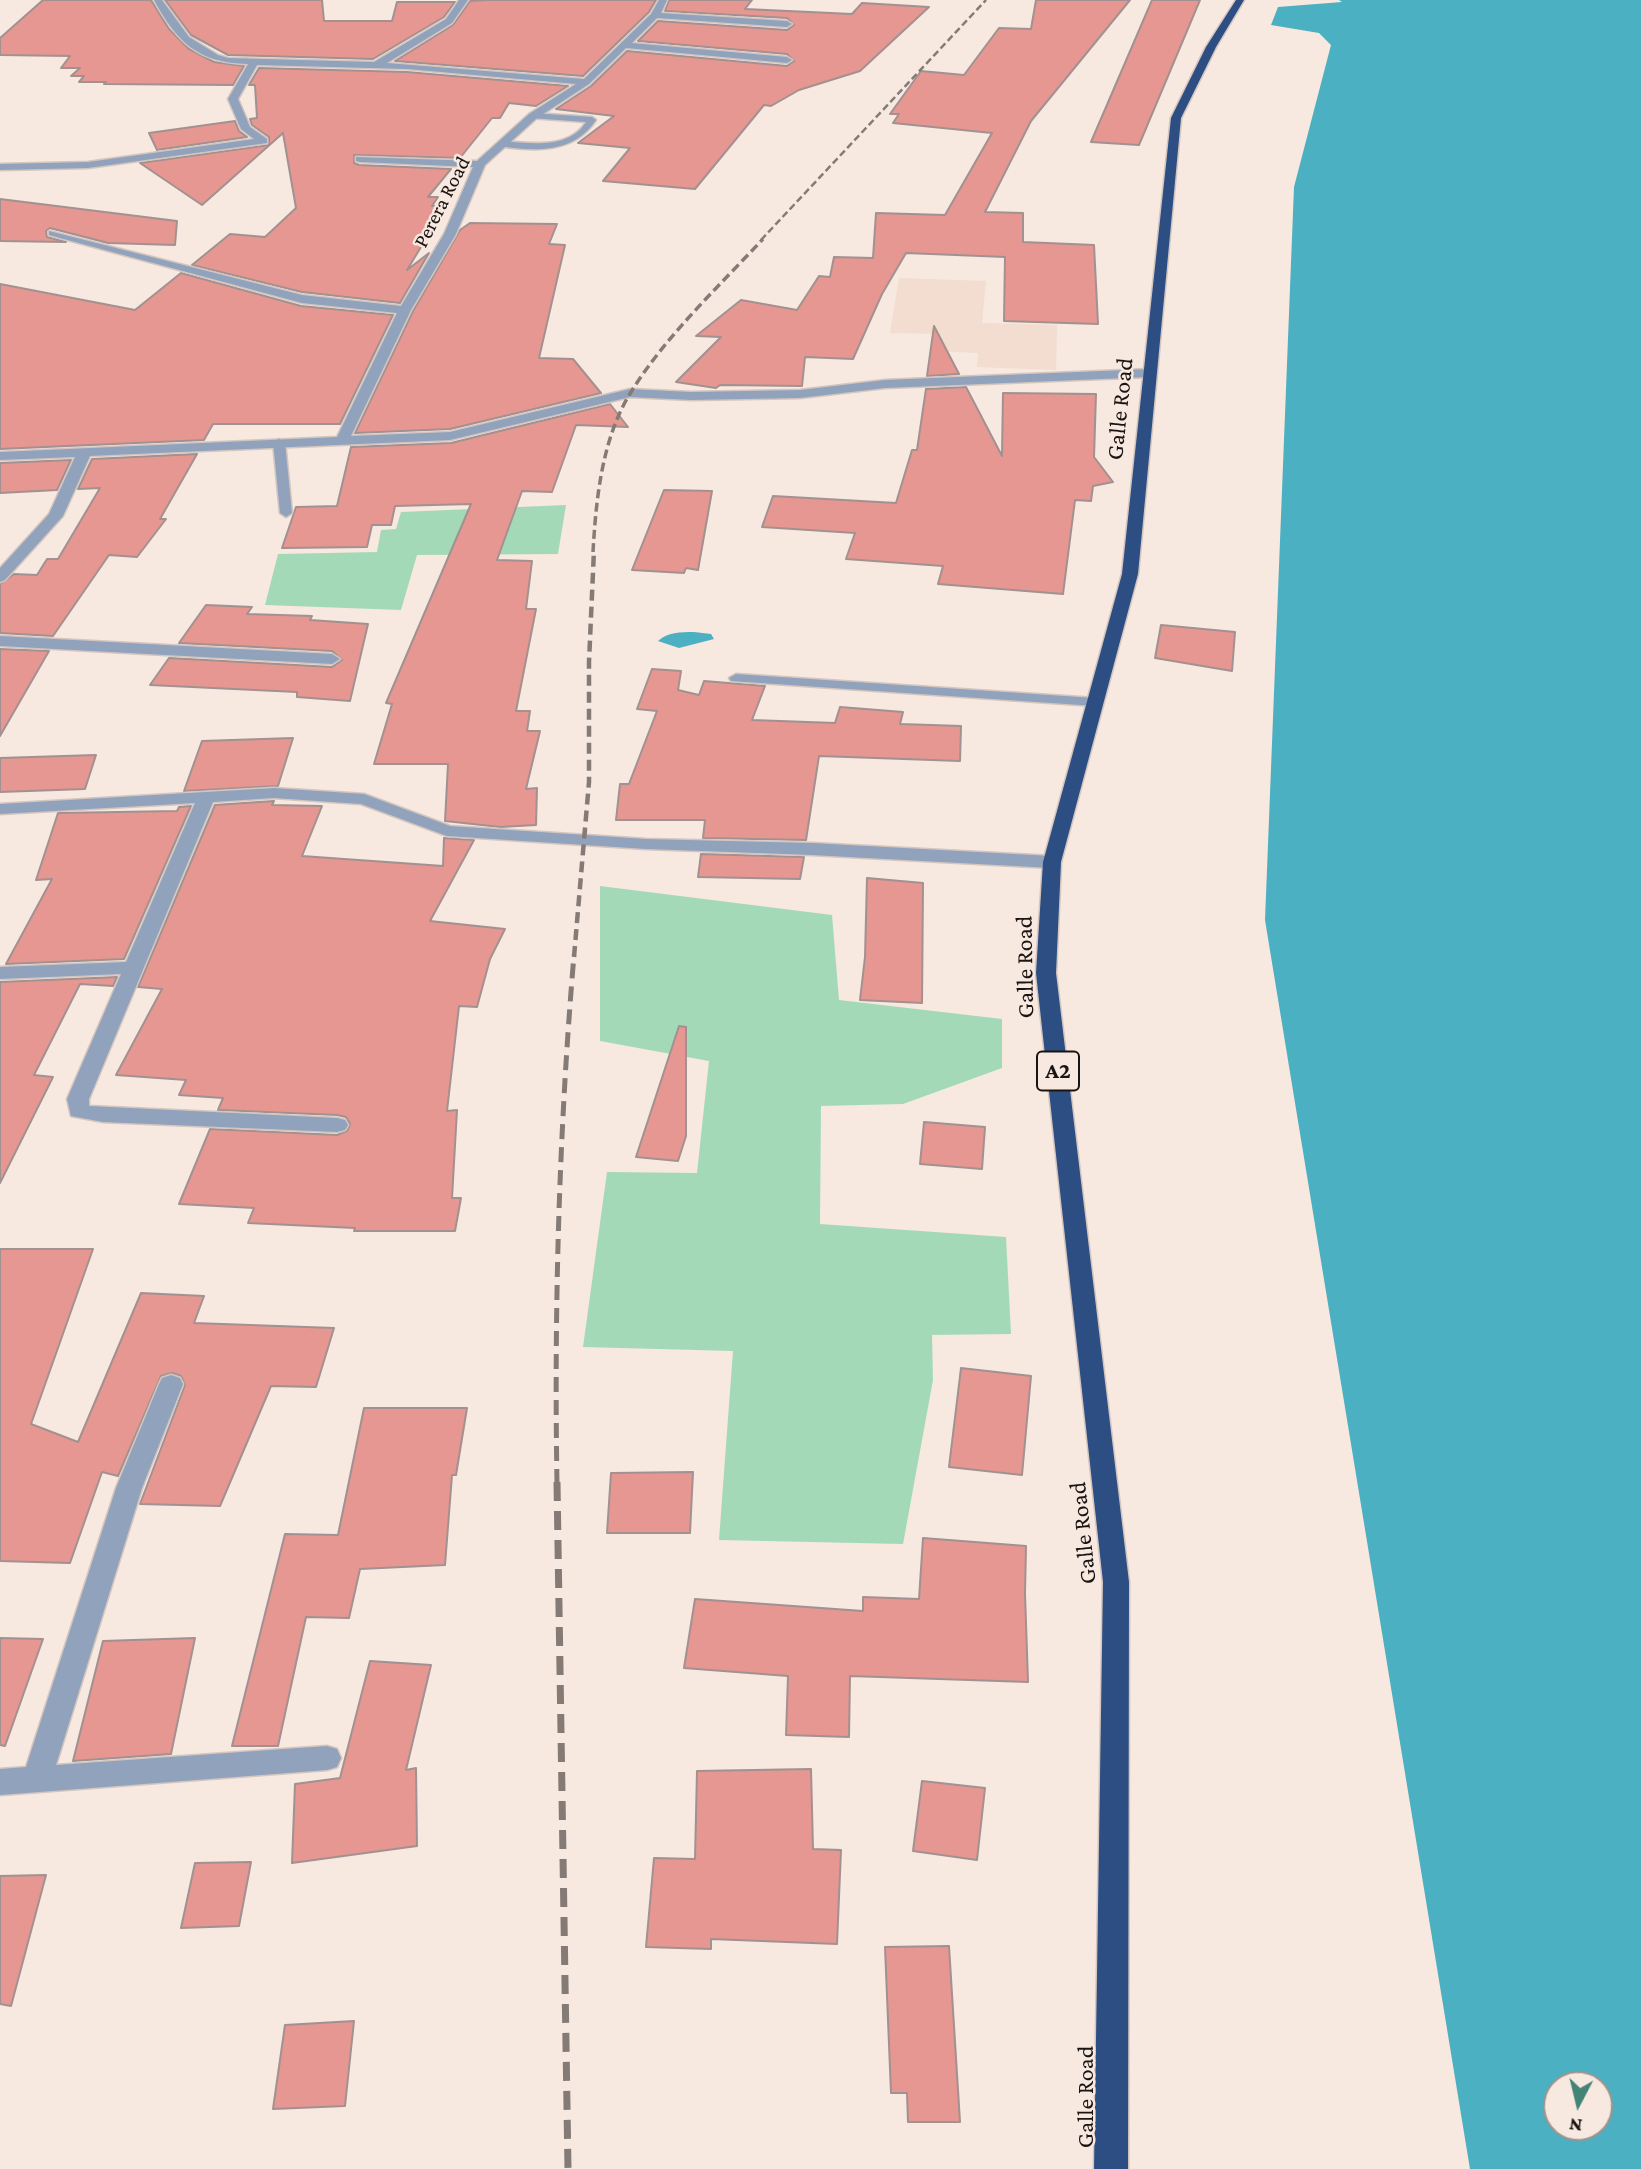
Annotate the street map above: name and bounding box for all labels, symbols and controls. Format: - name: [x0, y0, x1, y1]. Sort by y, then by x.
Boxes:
- street label: Perera Road: [408, 152, 476, 252]
- street label: Galle Road: [1100, 356, 1140, 462]
- street label: Galle Road: [1010, 915, 1040, 1019]
- road number: A2: [1037, 1052, 1079, 1090]
- street label: Galle Road: [1063, 1480, 1103, 1586]
- street label: Galle Road: [1072, 2046, 1100, 2148]
- north arrow: [1543, 2071, 1613, 2141]
- text: N: [1568, 2114, 1583, 2137]

